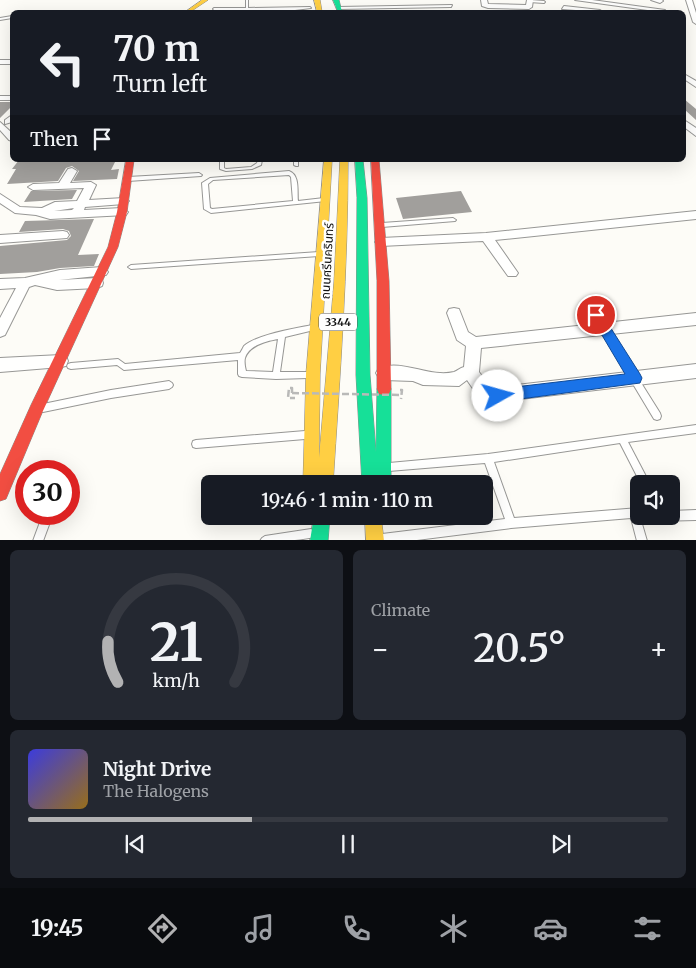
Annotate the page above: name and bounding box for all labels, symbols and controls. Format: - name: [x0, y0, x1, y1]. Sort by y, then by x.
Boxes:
- text: 70 m: [113, 27, 200, 71]
- icon: left: [30, 30, 95, 95]
- text: Turn left: [113, 70, 207, 98]
- icon: arrive: [88, 125, 116, 153]
- text: Then: [30, 127, 78, 151]
- street label: ถนนศรีนครินทร์: [318, 222, 337, 300]
- pin: [575, 294, 617, 336]
- icon: arrive: [582, 301, 610, 329]
- road number: 3344: [319, 314, 357, 331]
- position arrow: [471, 369, 523, 421]
- speed limit sign: 30: [15, 460, 80, 525]
- map controls: [630, 475, 680, 525]
- button: sound: [630, 475, 680, 525]
- text: 19:46 · 1 min · 110 m: [261, 488, 433, 512]
- text: Climate: [371, 600, 430, 620]
- text: 21: [150, 610, 203, 675]
- text: 20.5°: [473, 625, 566, 672]
- text: −: [371, 631, 390, 667]
- text: +: [649, 631, 668, 667]
- text: km/h: [153, 669, 200, 692]
- text: Night Drive: [103, 757, 211, 781]
- text: The Halogens: [103, 781, 209, 801]
- icon: previous: [121, 830, 149, 858]
- icon: pause: [334, 830, 362, 858]
- icon: next: [547, 830, 575, 858]
- icon: directions: [145, 911, 180, 946]
- icon: music: [242, 911, 277, 946]
- icon: phone: [339, 911, 374, 946]
- icon: climate: [436, 911, 471, 946]
- icon: car: [533, 911, 568, 946]
- icon: filters: [630, 911, 665, 946]
- text: 19:45: [31, 914, 83, 942]

